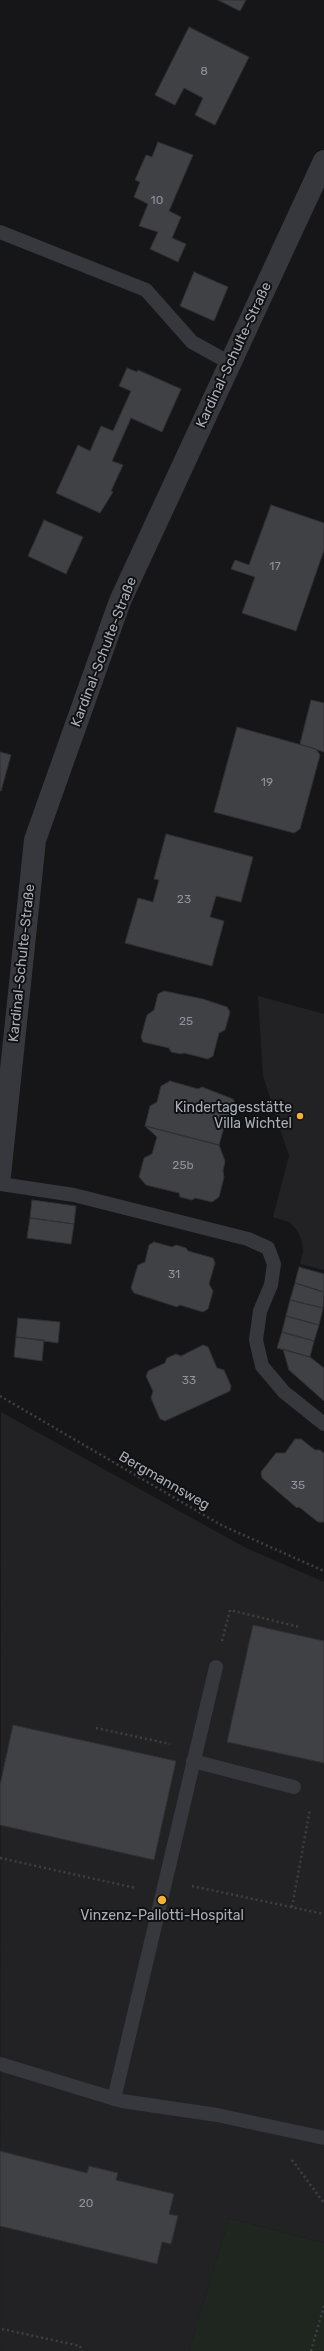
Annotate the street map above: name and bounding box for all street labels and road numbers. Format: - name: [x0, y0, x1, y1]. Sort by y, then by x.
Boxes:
- street label: Kardinal-Schulte-Straße: [193, 279, 275, 431]
- street label: Kardinal-Schulte-Straße: [68, 575, 140, 729]
- street label: Kardinal-Schulte-Straße: [5, 883, 39, 1043]
- street label: Bergmannsweg: [116, 1448, 212, 1514]

